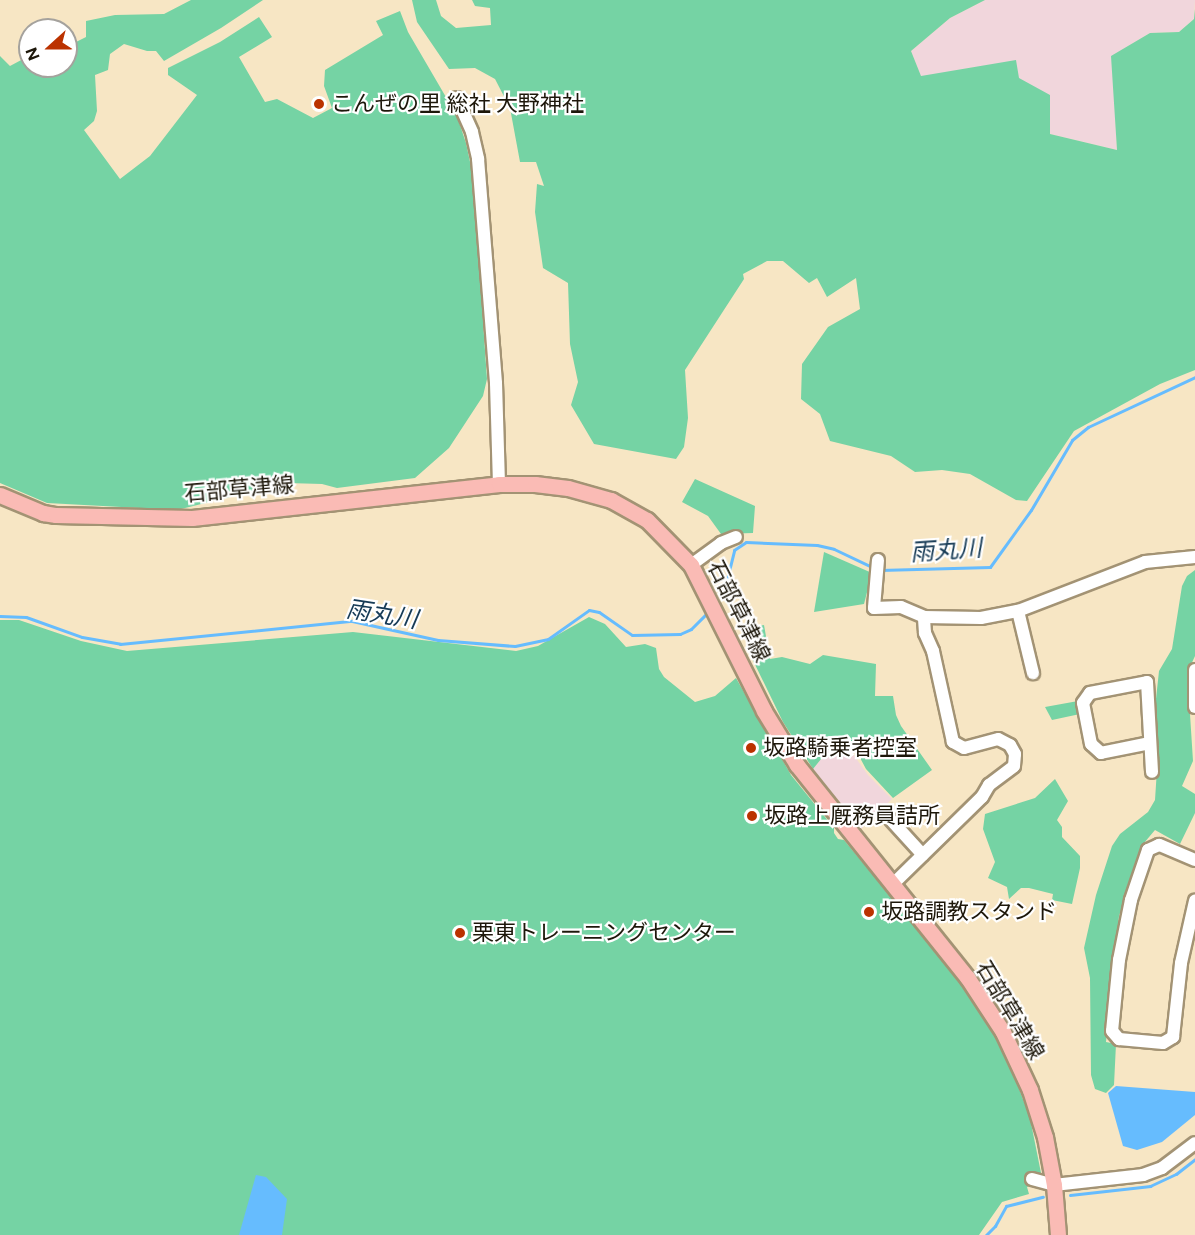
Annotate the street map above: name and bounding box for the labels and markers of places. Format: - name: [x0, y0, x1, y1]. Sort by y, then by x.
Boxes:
- place label: こんぜの里 総社 大野神社: [331, 91, 584, 117]
- marker: こんぜの里 総社 大野神社: [312, 97, 326, 111]
- place label: 坂路騎乗者控室: [763, 735, 917, 761]
- marker: 坂路騎乗者控室: [744, 741, 758, 755]
- place label: 坂路上厩務員詰所: [764, 803, 940, 829]
- marker: 坂路上厩務員詰所: [745, 809, 759, 823]
- place label: 坂路調教スタンド: [881, 899, 1057, 925]
- marker: 坂路調教スタンド: [862, 905, 876, 919]
- place label: 栗東トレーニングセンター: [472, 920, 736, 946]
- marker: 栗東トレーニングセンター: [453, 926, 467, 940]

